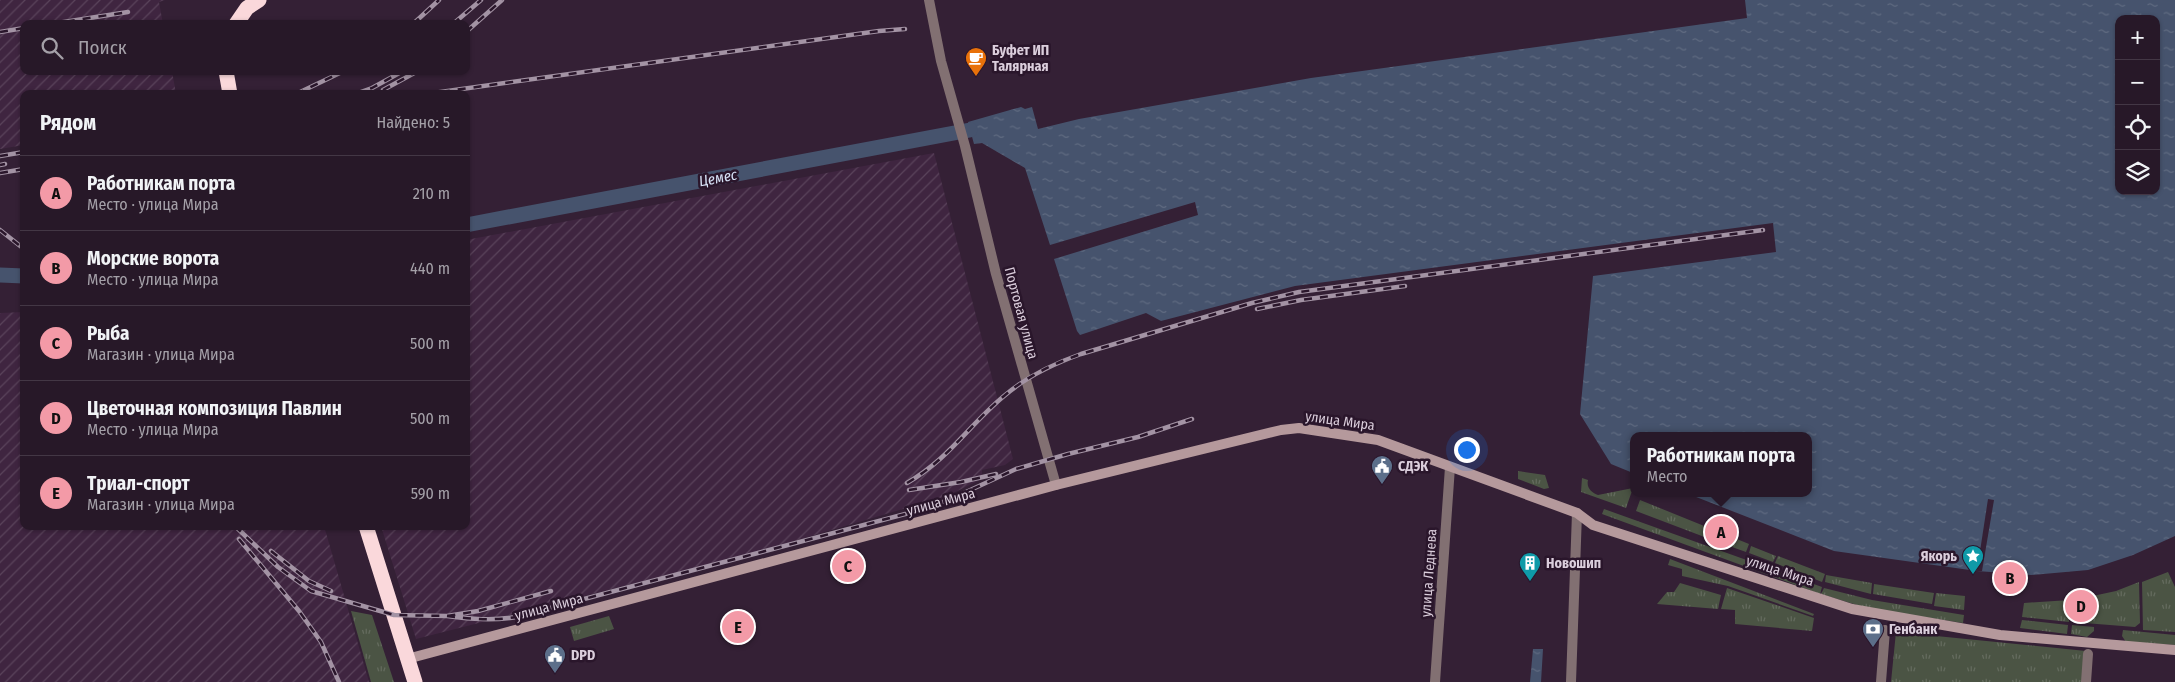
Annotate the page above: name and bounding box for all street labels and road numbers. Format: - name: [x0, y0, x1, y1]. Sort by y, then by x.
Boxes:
- street label: Портовая улица: [1001, 265, 1042, 361]
- street label: улица Мира: [1304, 408, 1376, 434]
- street label: улица Мира: [905, 485, 977, 519]
- street label: улица Леднева: [1417, 528, 1441, 618]
- street label: улица Мира: [1744, 552, 1816, 590]
- street label: улица Мира: [513, 590, 585, 624]

